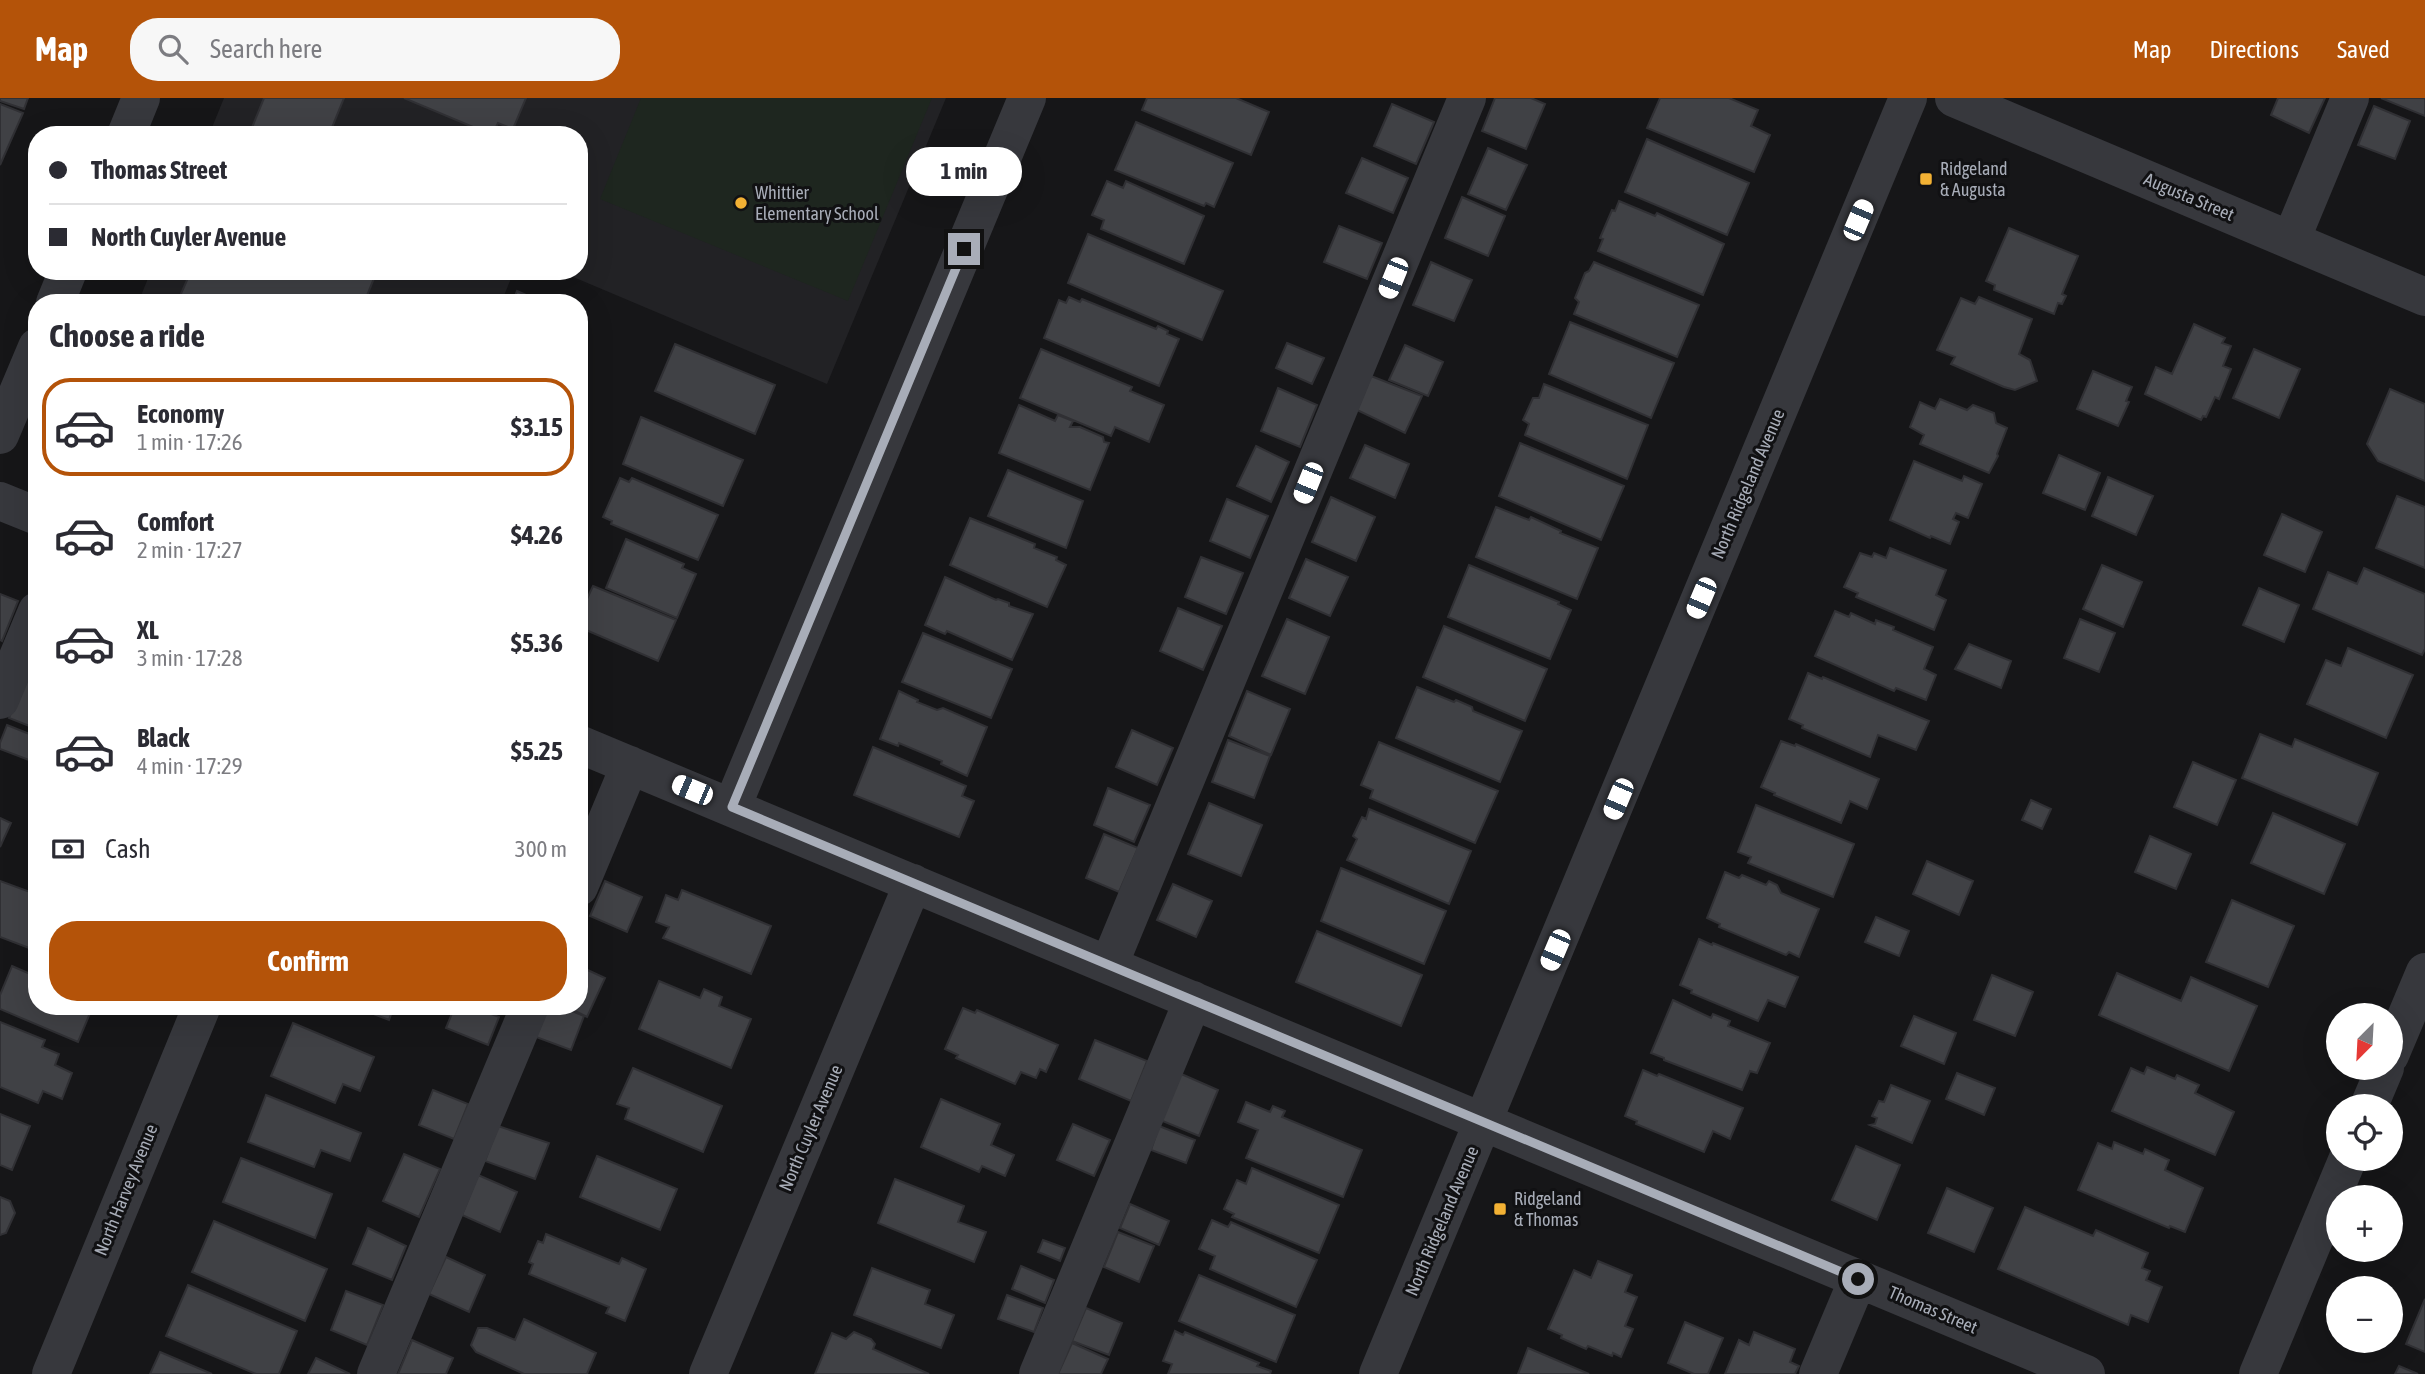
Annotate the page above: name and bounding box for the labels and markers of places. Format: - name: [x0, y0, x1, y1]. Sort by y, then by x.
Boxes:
- place label: Ridgeland & Augusta: [1940, 158, 2008, 200]
- marker: Ridgeland & Augusta: [1918, 171, 1934, 187]
- place label: Whittier Elementary School: [755, 182, 879, 224]
- marker: Whittier Elementary School: [733, 195, 749, 211]
- place label: Ridgeland & Thomas: [1514, 1188, 1582, 1230]
- marker: Ridgeland & Thomas: [1492, 1201, 1508, 1217]

